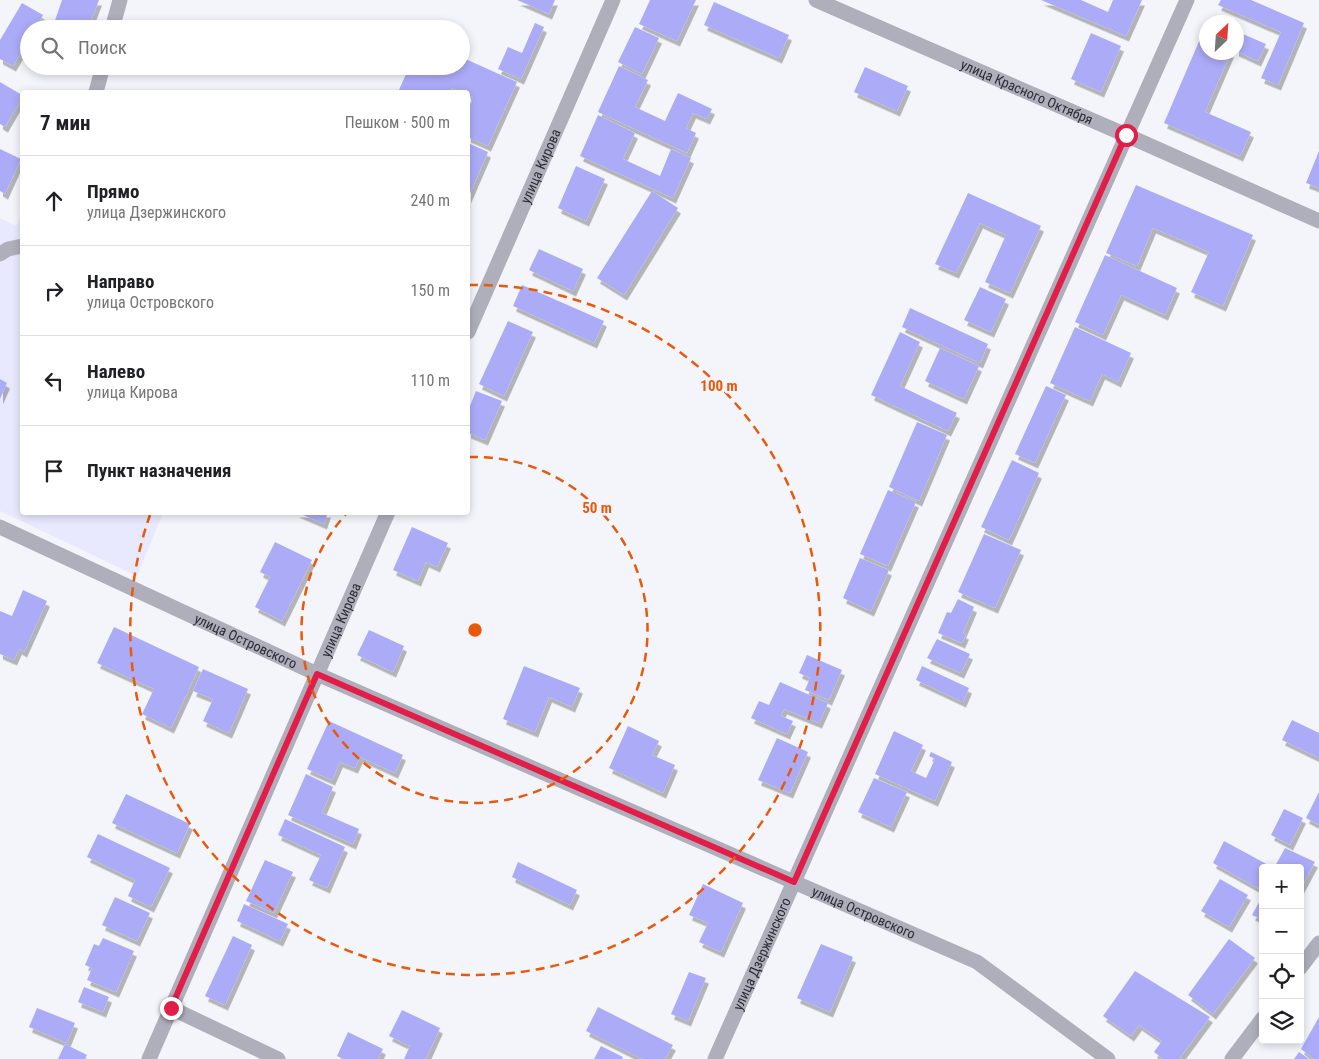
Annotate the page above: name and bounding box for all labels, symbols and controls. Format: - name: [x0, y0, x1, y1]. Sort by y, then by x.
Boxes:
- north arrow: [1199, 15, 1244, 60]
- search box: [20, 20, 470, 75]
- icon: search: [38, 34, 66, 62]
- text: Поиск: [78, 36, 127, 59]
- street label: улица Красного Октября: [958, 56, 1095, 128]
- text: 7 мин: [40, 111, 90, 135]
- text: Пешком · 500 m: [345, 113, 450, 132]
- route start: [1115, 124, 1138, 147]
- street label: улица Кирова: [517, 126, 564, 206]
- text: Прямо: [87, 180, 140, 203]
- icon: ahead: [40, 187, 68, 215]
- text: 240 m: [411, 191, 450, 210]
- text: улица Дзержинского: [87, 203, 226, 222]
- text: Направо: [87, 270, 154, 293]
- icon: right: [40, 277, 68, 305]
- text: 150 m: [411, 281, 450, 300]
- text: улица Островского: [87, 293, 214, 312]
- text: Налево: [87, 360, 145, 383]
- icon: left: [40, 367, 68, 395]
- text: 110 m: [411, 371, 450, 390]
- text: 100 m: [700, 377, 738, 395]
- text: улица Кирова: [87, 383, 178, 402]
- icon: arrive: [40, 457, 68, 485]
- text: Пункт назначения: [87, 459, 231, 482]
- text: 50 m: [582, 499, 612, 517]
- street label: улица Кирова: [317, 580, 364, 660]
- street label: улица Островского: [192, 610, 300, 672]
- centre of rings: [466, 621, 484, 639]
- map controls: [1259, 864, 1304, 1044]
- button: +: [1259, 864, 1304, 909]
- street label: улица Островского: [810, 883, 918, 942]
- street label: улица Дзержинского: [730, 895, 794, 1013]
- button: −: [1259, 909, 1304, 954]
- button: locate: [1259, 954, 1304, 999]
- route end: [160, 997, 183, 1020]
- button: layers: [1259, 999, 1304, 1044]

